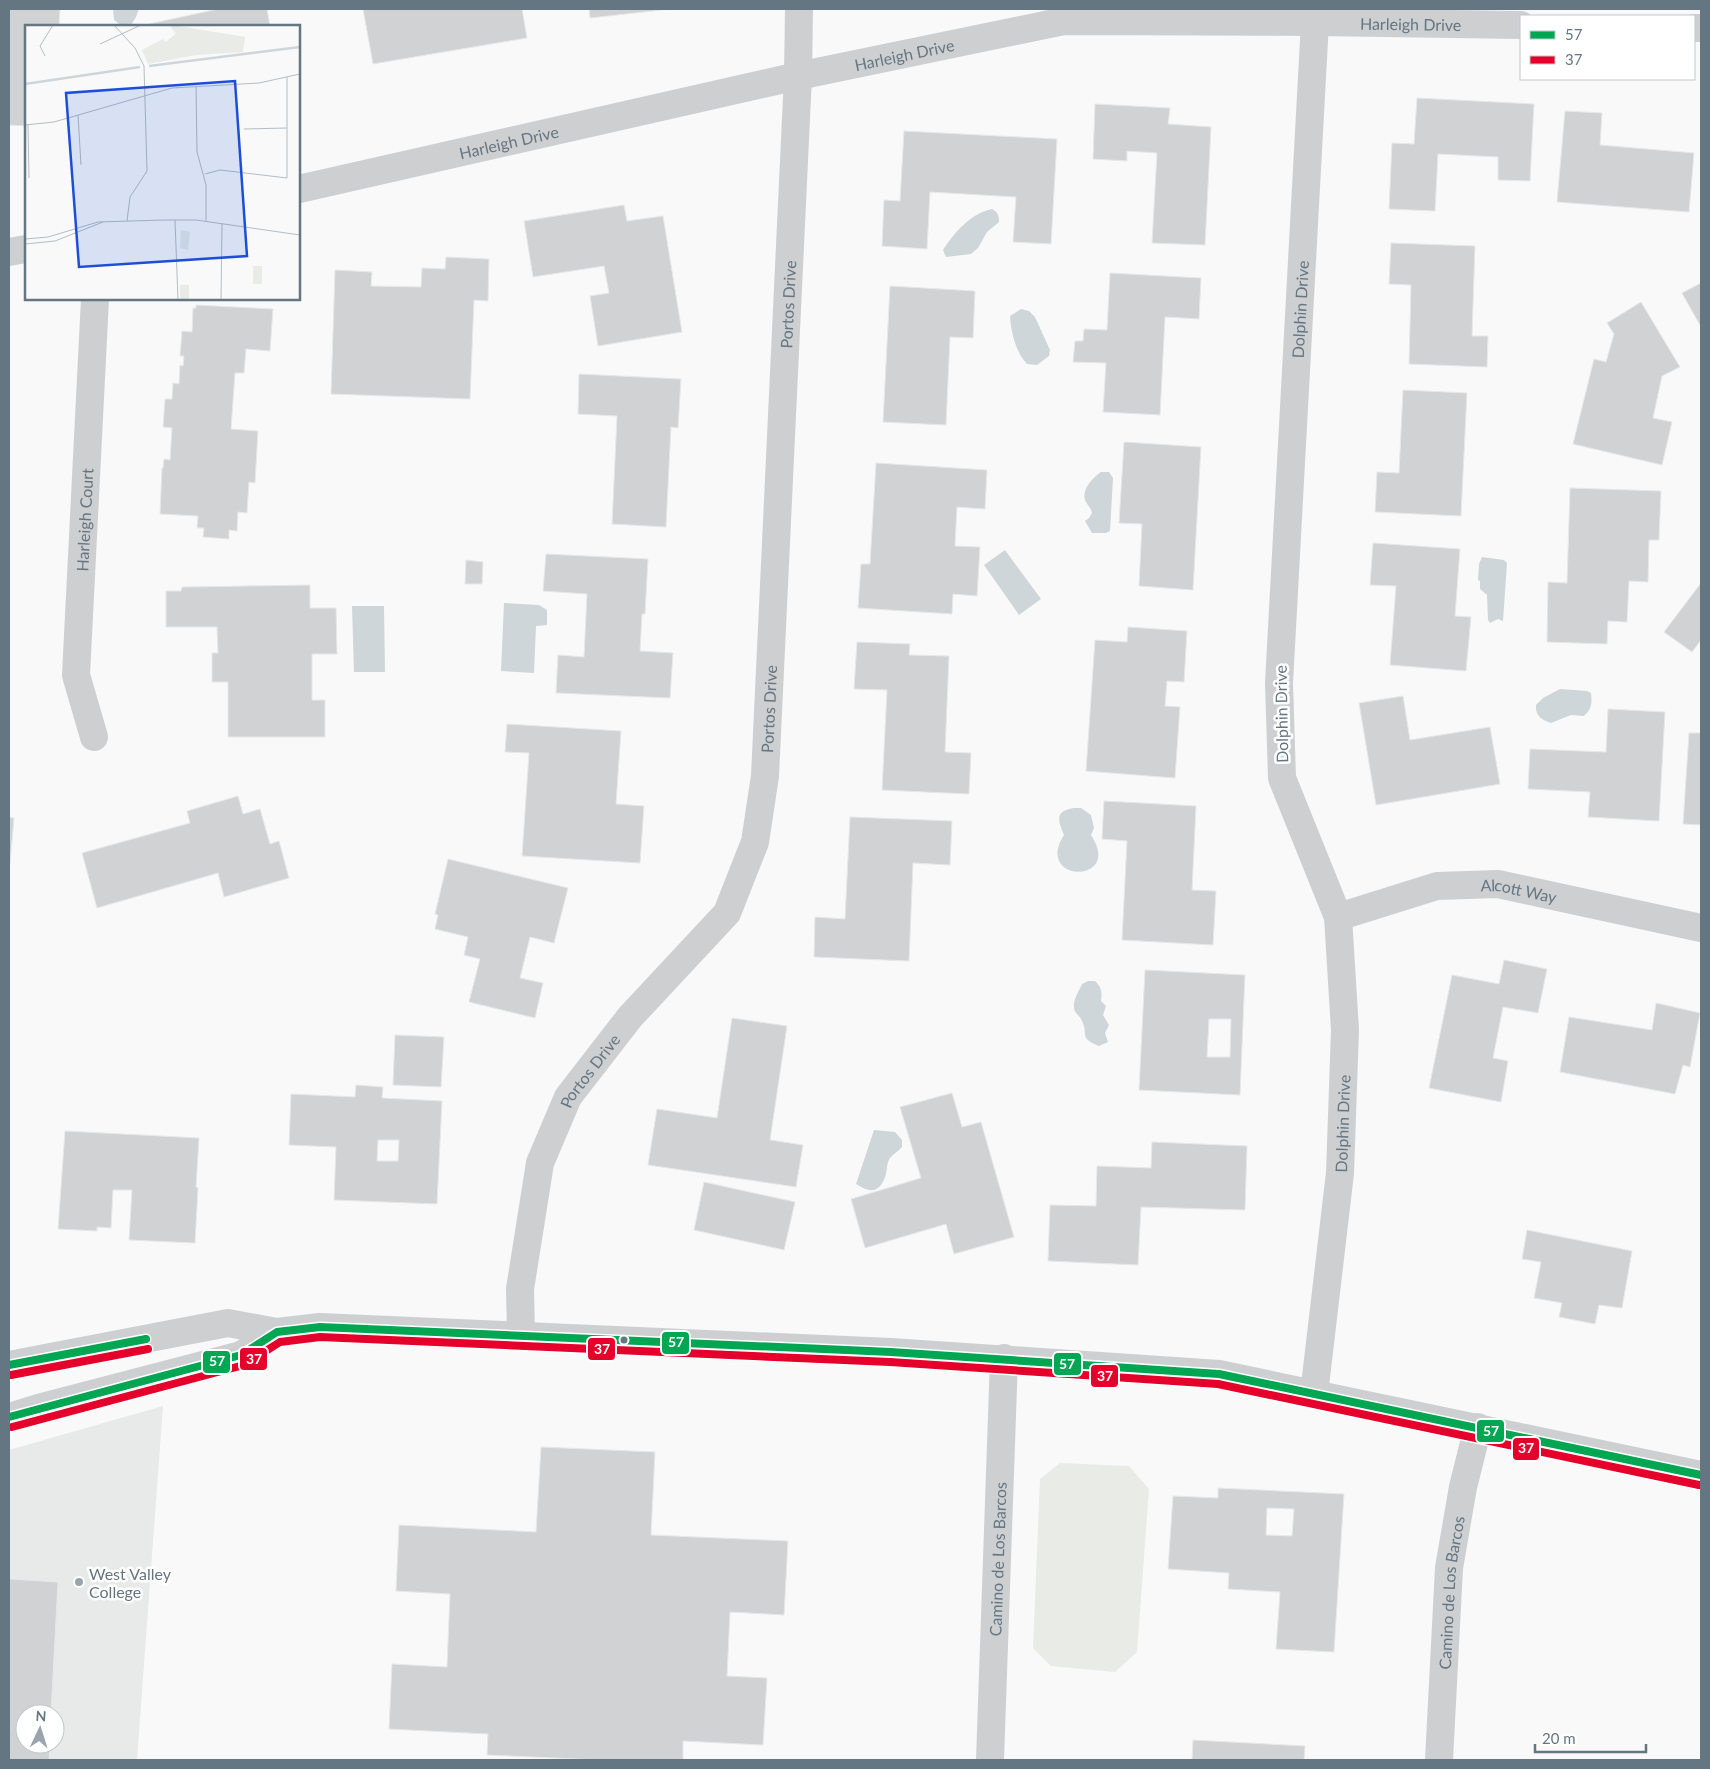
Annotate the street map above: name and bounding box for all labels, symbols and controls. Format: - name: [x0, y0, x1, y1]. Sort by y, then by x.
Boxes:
- street label: Harleigh Drive: [1360, 13, 1462, 34]
- legend: [1520, 15, 1695, 80]
- inset map: [25, 25, 300, 300]
- text: 57: [1565, 25, 1583, 43]
- street label: Harleigh Drive: [853, 34, 956, 74]
- text: 37: [1565, 50, 1583, 68]
- street label: Harleigh Drive: [457, 121, 560, 162]
- street label: Portos Drive: [776, 260, 799, 349]
- street label: Dolphin Drive: [1287, 260, 1312, 359]
- street label: Harleigh Court: [72, 467, 96, 572]
- street label: Portos Drive: [757, 664, 780, 753]
- street label: Dolphin Drive: [1271, 665, 1291, 763]
- street label: Alcott Way: [1480, 874, 1559, 906]
- street label: Portos Drive: [555, 1030, 623, 1110]
- street label: Dolphin Drive: [1331, 1074, 1353, 1173]
- line badge: 57: [661, 1331, 690, 1355]
- text: 57: [668, 1333, 684, 1350]
- unlabelled marker: [619, 1335, 629, 1345]
- line badge: 37: [587, 1337, 616, 1361]
- text: 37: [594, 1340, 610, 1357]
- line badge: 37: [239, 1347, 268, 1371]
- line badge: 57: [202, 1350, 231, 1374]
- text: 37: [246, 1350, 262, 1367]
- text: 57: [209, 1352, 225, 1369]
- line badge: 57: [1053, 1352, 1082, 1376]
- text: 57: [1059, 1355, 1075, 1372]
- line badge: 37: [1090, 1364, 1119, 1388]
- text: 37: [1097, 1367, 1113, 1384]
- line badge: 57: [1476, 1419, 1505, 1443]
- text: 57: [1483, 1422, 1499, 1439]
- line badge: 37: [1512, 1437, 1540, 1461]
- text: 37: [1518, 1439, 1534, 1456]
- street label: Camino de Los Barcos: [985, 1482, 1009, 1637]
- street label: Camino de Los Barcos: [1434, 1514, 1467, 1670]
- place label: West Valley College: [89, 1564, 172, 1601]
- marker: West Valley College: [73, 1576, 85, 1588]
- north arrow: [15, 1704, 65, 1754]
- text: N: [35, 1707, 47, 1724]
- scale bar: [1535, 1722, 1646, 1754]
- text: 20 m: [1542, 1729, 1576, 1747]

